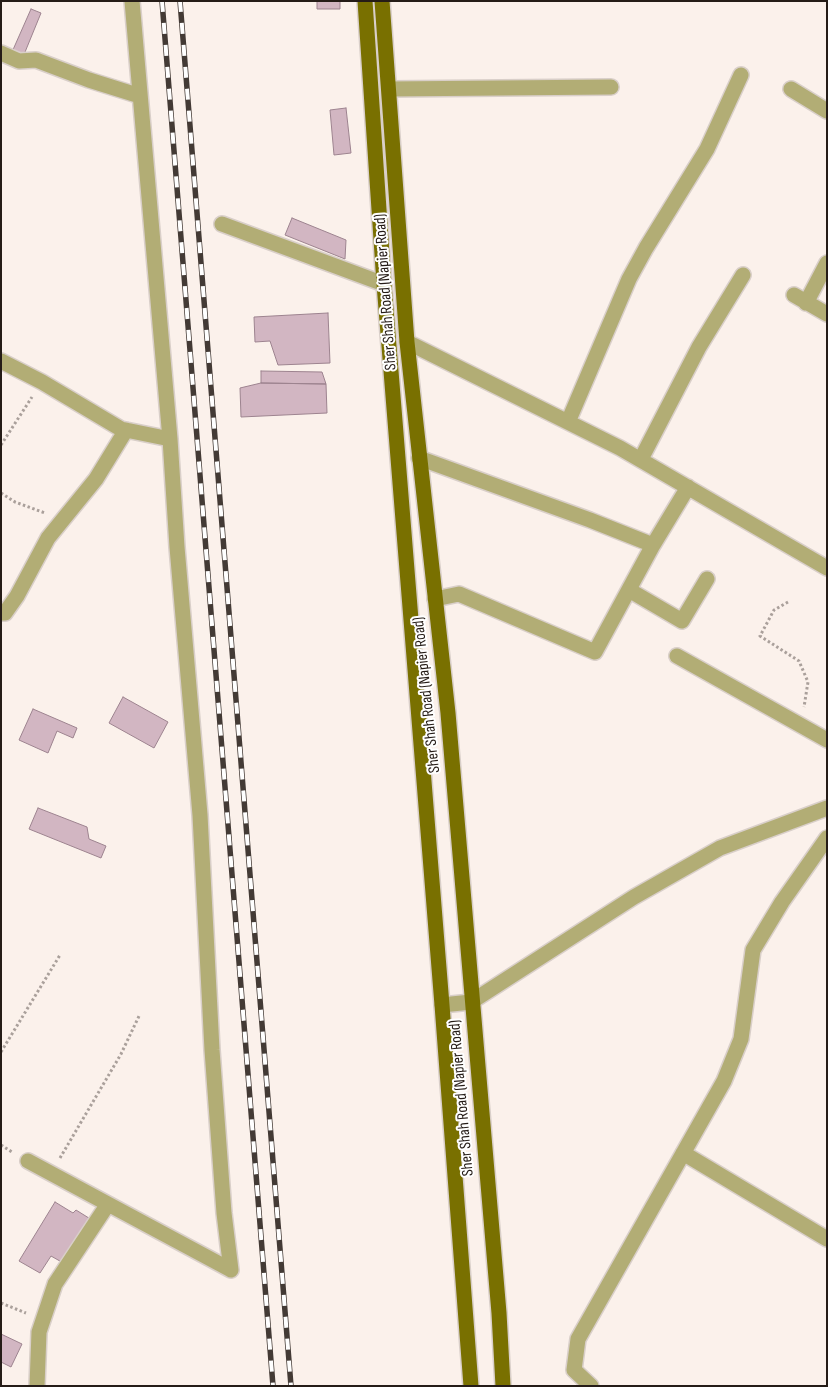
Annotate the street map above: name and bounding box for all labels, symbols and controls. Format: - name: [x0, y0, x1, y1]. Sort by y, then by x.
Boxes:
- street label: Sher Shah Road (Napier Road): [371, 213, 401, 371]
- street label: Sher Shah Road (Napier Road): [409, 616, 445, 774]
- street label: Sher Shah Road (Napier Road): [446, 1019, 478, 1177]

